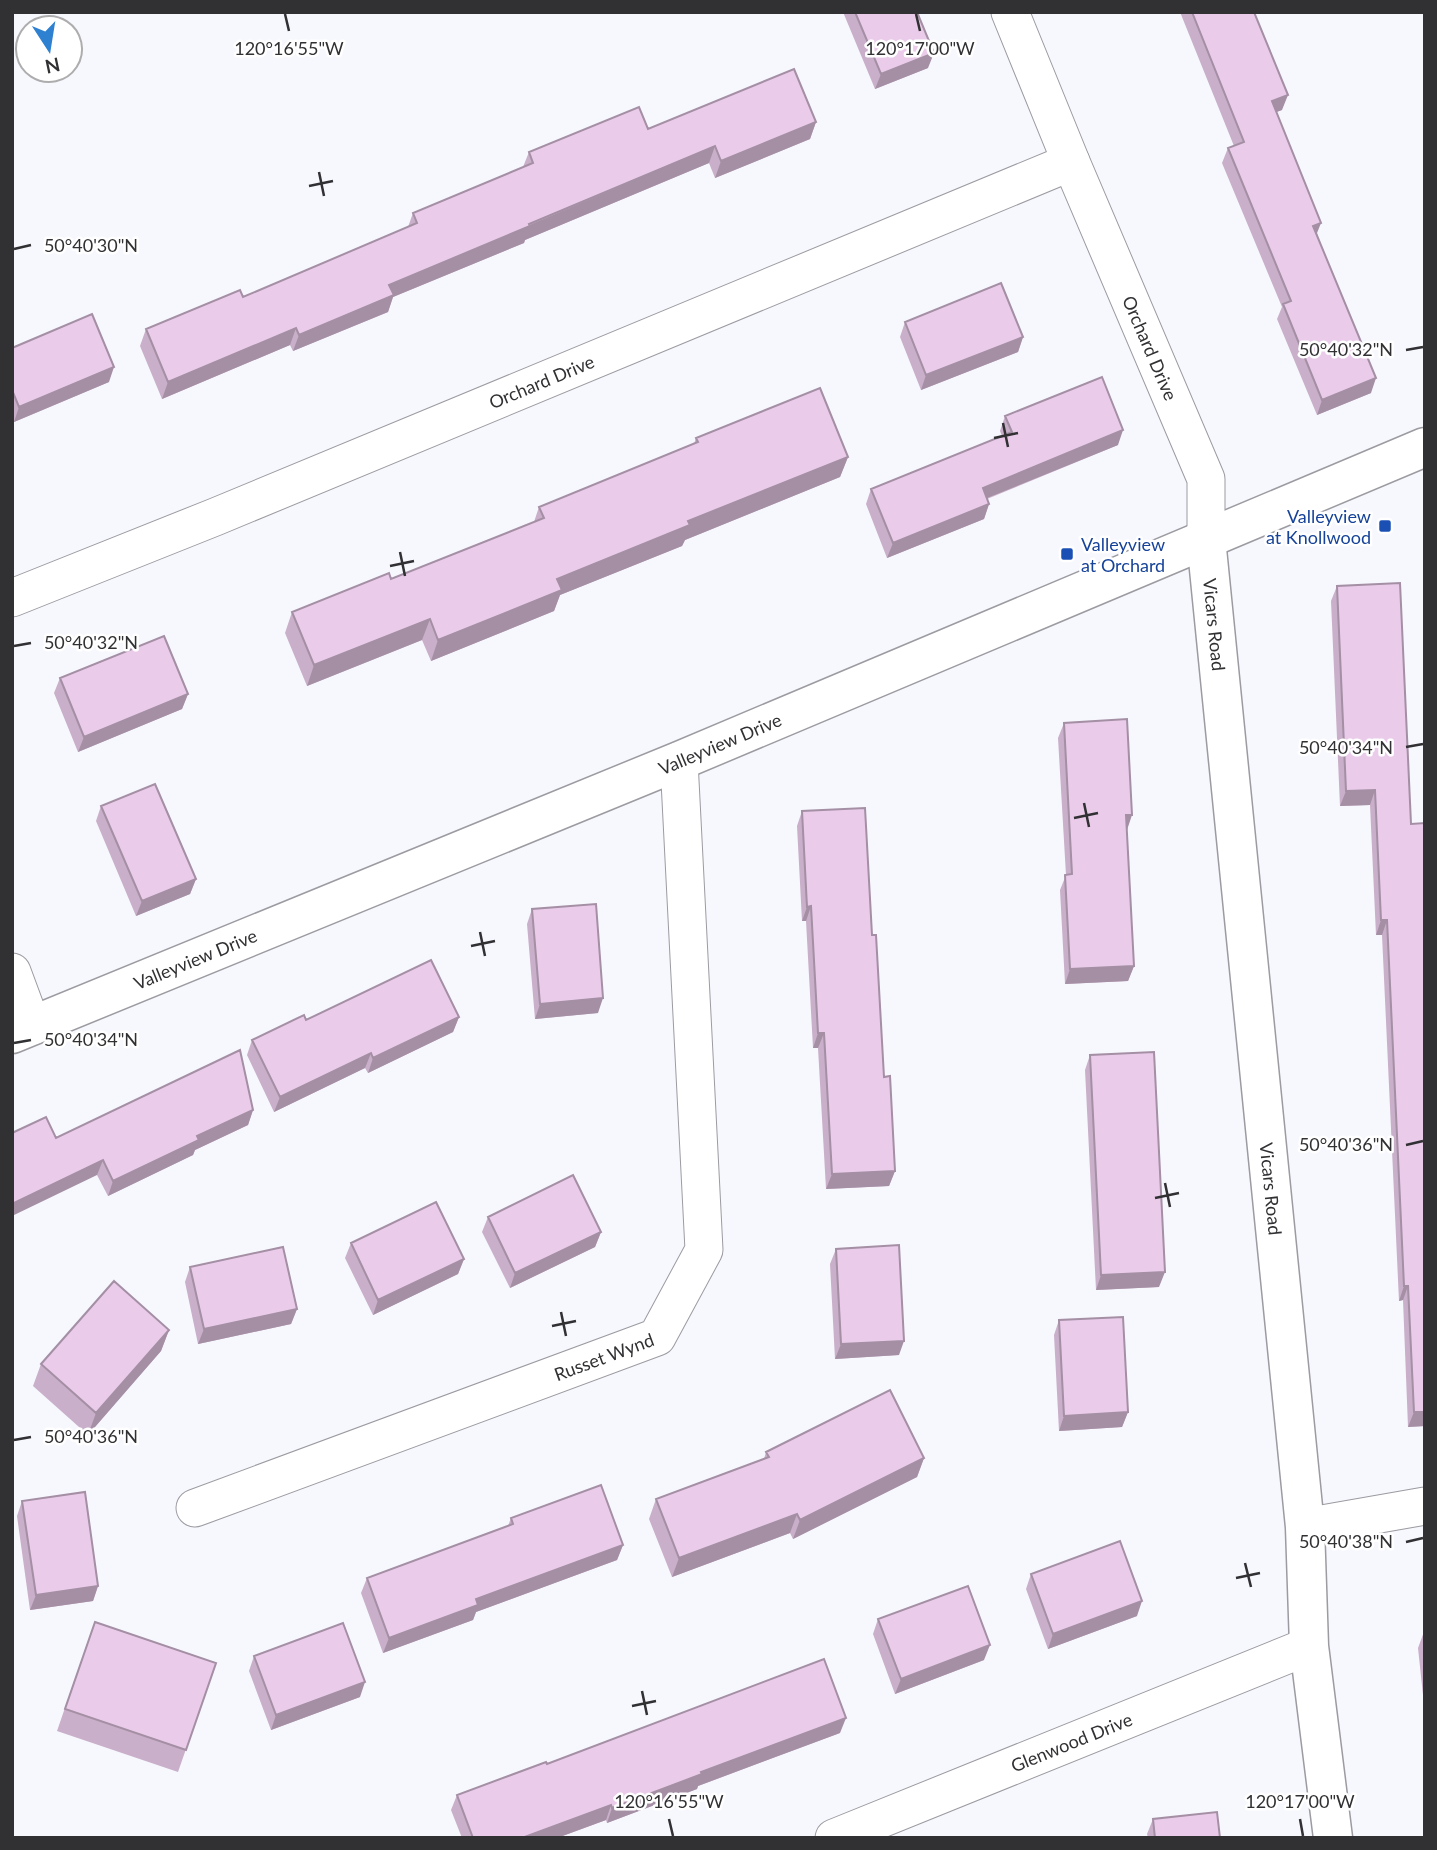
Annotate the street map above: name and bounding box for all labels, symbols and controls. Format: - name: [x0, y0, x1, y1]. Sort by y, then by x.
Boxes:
- north arrow: [14, 14, 84, 84]
- text: 120°16'55"W: [234, 37, 344, 59]
- text: 120°17'00"W: [865, 37, 975, 59]
- text: N: [43, 53, 62, 79]
- text: 50°40'30"N: [44, 234, 138, 256]
- street label: Orchard Drive: [1118, 292, 1182, 404]
- text: 50°40'32"N: [1299, 338, 1393, 360]
- street label: Orchard Drive: [486, 350, 597, 413]
- place label: Valleyview at Knollwood: [1266, 505, 1371, 548]
- marker: Valleyview at Knollwood: [1377, 518, 1393, 534]
- place label: Valleyview at Orchard: [1081, 533, 1165, 576]
- marker: Valleyview at Orchard: [1059, 546, 1075, 562]
- street label: Vicars Road: [1199, 577, 1230, 672]
- text: 50°40'32"N: [44, 631, 138, 653]
- street label: Valleyview Drive: [655, 708, 785, 779]
- text: 50°40'34"N: [1299, 736, 1393, 758]
- street label: Valleyview Drive: [130, 924, 260, 994]
- text: 50°40'34"N: [44, 1028, 138, 1050]
- text: 50°40'36"N: [1299, 1133, 1393, 1155]
- street label: Vicars Road: [1256, 1141, 1287, 1236]
- street label: Russet Wynd: [551, 1328, 657, 1385]
- text: 50°40'36"N: [44, 1425, 138, 1447]
- text: 50°40'38"N: [1299, 1530, 1393, 1552]
- street label: Glenwood Drive: [1007, 1708, 1135, 1776]
- text: 120°16'55"W: [614, 1790, 724, 1812]
- text: 120°17'00"W: [1245, 1790, 1355, 1812]

